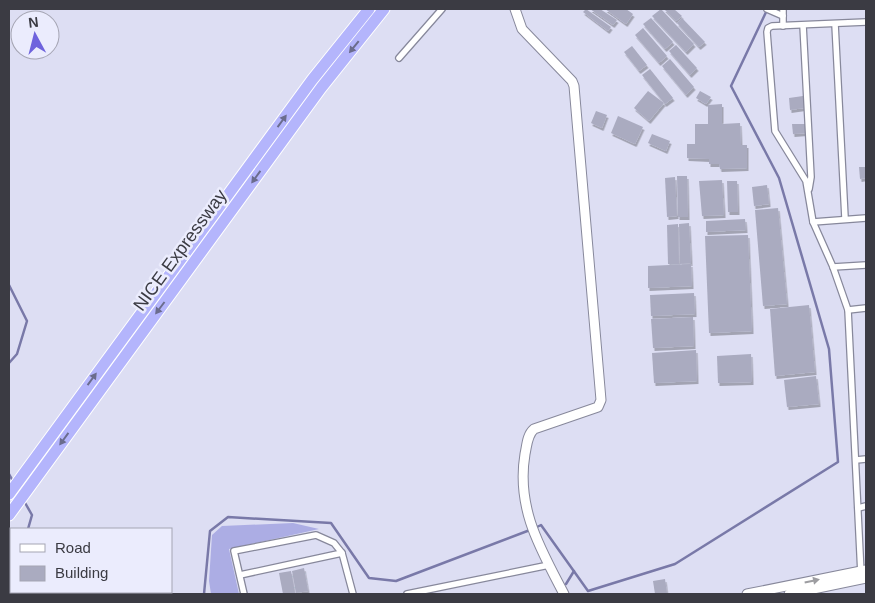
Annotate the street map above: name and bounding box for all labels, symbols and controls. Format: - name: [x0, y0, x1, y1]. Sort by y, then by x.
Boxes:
- north arrow: [10, 10, 60, 60]
- text: N: [27, 14, 39, 31]
- one-way arrow: [349, 40, 359, 54]
- one-way arrow: [277, 114, 287, 128]
- one-way arrow: [251, 170, 261, 184]
- street label: NICE Expressway: [129, 185, 231, 315]
- one-way arrow: [155, 301, 165, 315]
- one-way arrow: [87, 373, 98, 386]
- one-way arrow: [59, 432, 69, 446]
- legend: [10, 528, 172, 593]
- text: Road: [55, 539, 91, 556]
- text: Building: [55, 564, 108, 581]
- one-way arrow: [804, 577, 820, 585]

